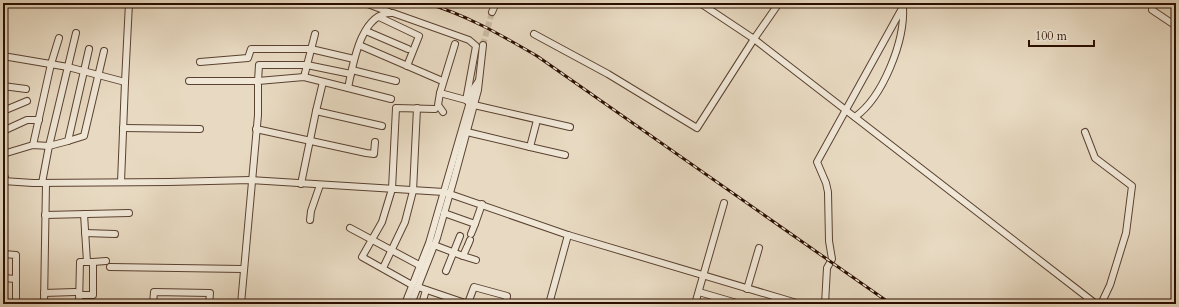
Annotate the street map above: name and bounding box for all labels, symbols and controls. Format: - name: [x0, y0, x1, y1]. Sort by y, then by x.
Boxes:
- scale bar: [1029, 22, 1094, 48]
- text: 100 m: [1035, 28, 1068, 44]

